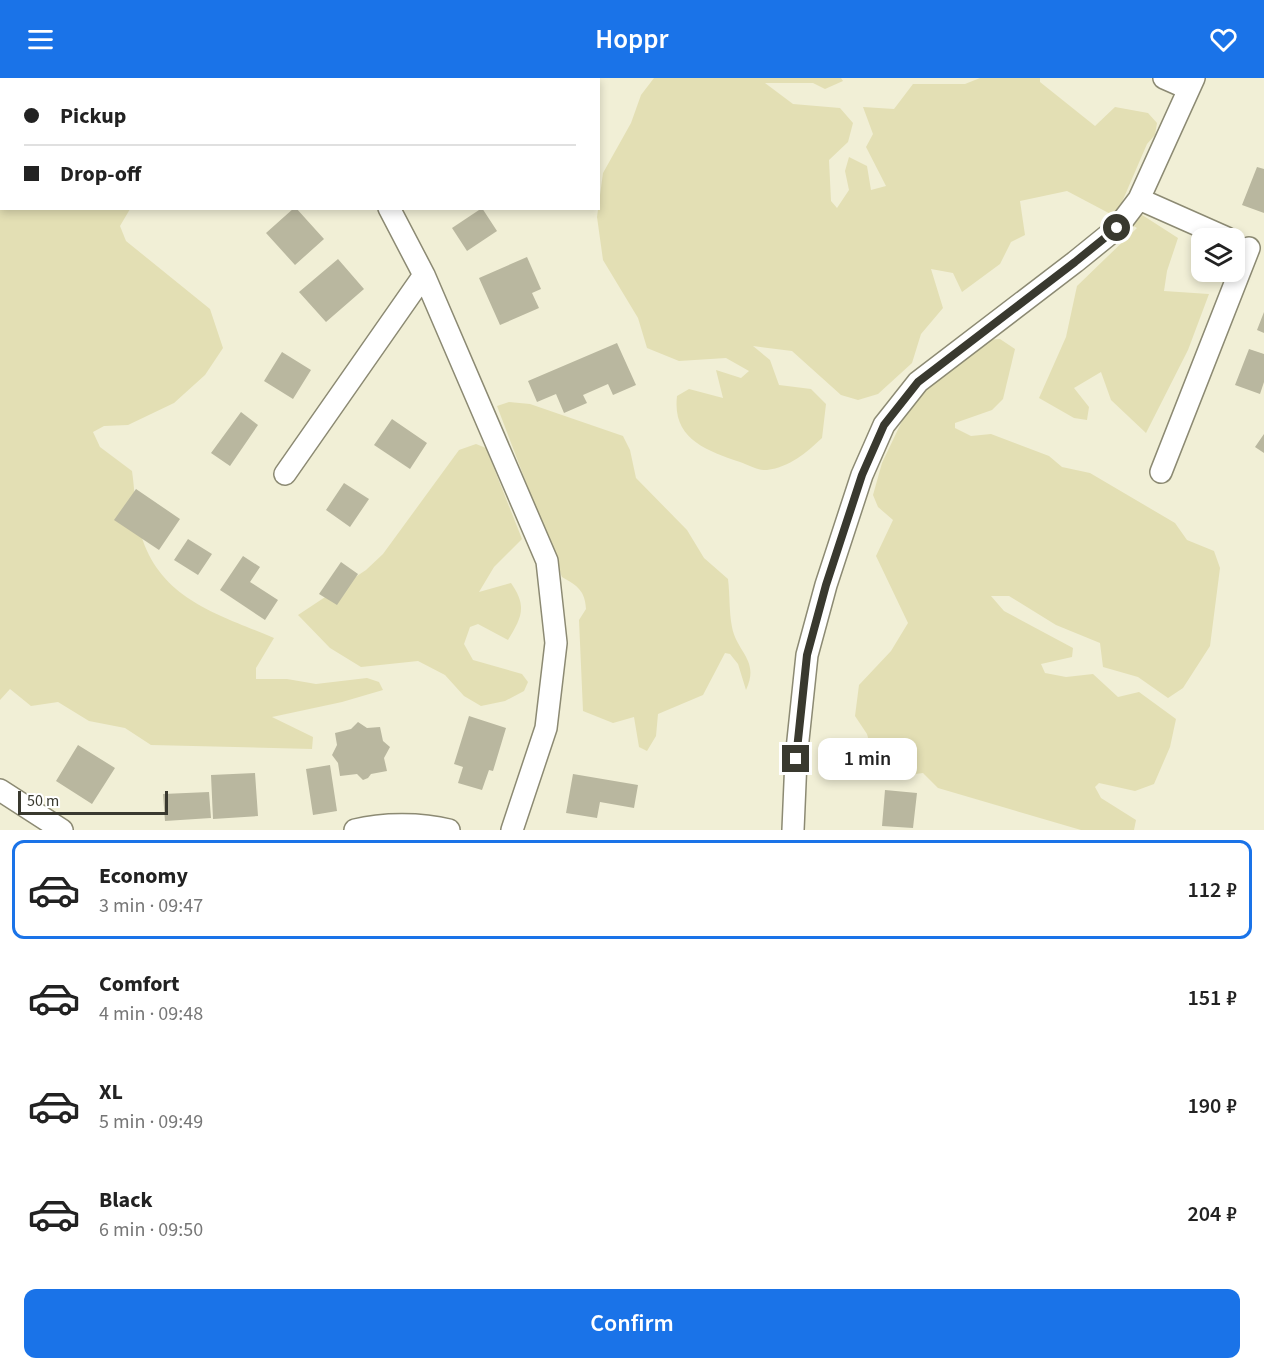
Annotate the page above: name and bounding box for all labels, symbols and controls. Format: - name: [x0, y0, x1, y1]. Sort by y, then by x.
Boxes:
- text: Hoppr: [595, 20, 669, 59]
- icon: menu: [24, 23, 57, 56]
- icon: heart: [1207, 23, 1240, 56]
- text: Pickup: [60, 100, 126, 132]
- text: Drop-off: [60, 158, 141, 190]
- route start: [1103, 214, 1130, 241]
- map controls: [1191, 228, 1245, 282]
- button: layers: [1191, 228, 1245, 282]
- callout: 1 min: [817, 738, 916, 780]
- route end: [782, 745, 809, 772]
- text: 1 min: [844, 745, 891, 773]
- scale bar: [18, 788, 168, 816]
- text: 50 m: [27, 790, 59, 812]
- text: Economy: [99, 860, 188, 892]
- icon: car: [27, 863, 81, 917]
- text: 112 ₽: [1187, 874, 1237, 906]
- text: 3 min · 09:47: [99, 892, 203, 920]
- text: Comfort: [99, 968, 180, 1000]
- icon: car: [27, 971, 81, 1025]
- text: 151 ₽: [1187, 982, 1237, 1014]
- text: 4 min · 09:48: [99, 1000, 203, 1028]
- text: XL: [99, 1076, 123, 1108]
- icon: car: [27, 1079, 81, 1133]
- text: 190 ₽: [1187, 1090, 1237, 1122]
- text: 5 min · 09:49: [99, 1108, 203, 1136]
- text: Black: [99, 1184, 153, 1216]
- icon: car: [27, 1187, 81, 1241]
- text: 204 ₽: [1187, 1198, 1237, 1230]
- text: 6 min · 09:50: [99, 1216, 203, 1244]
- button: Confirm: [24, 1289, 1240, 1358]

